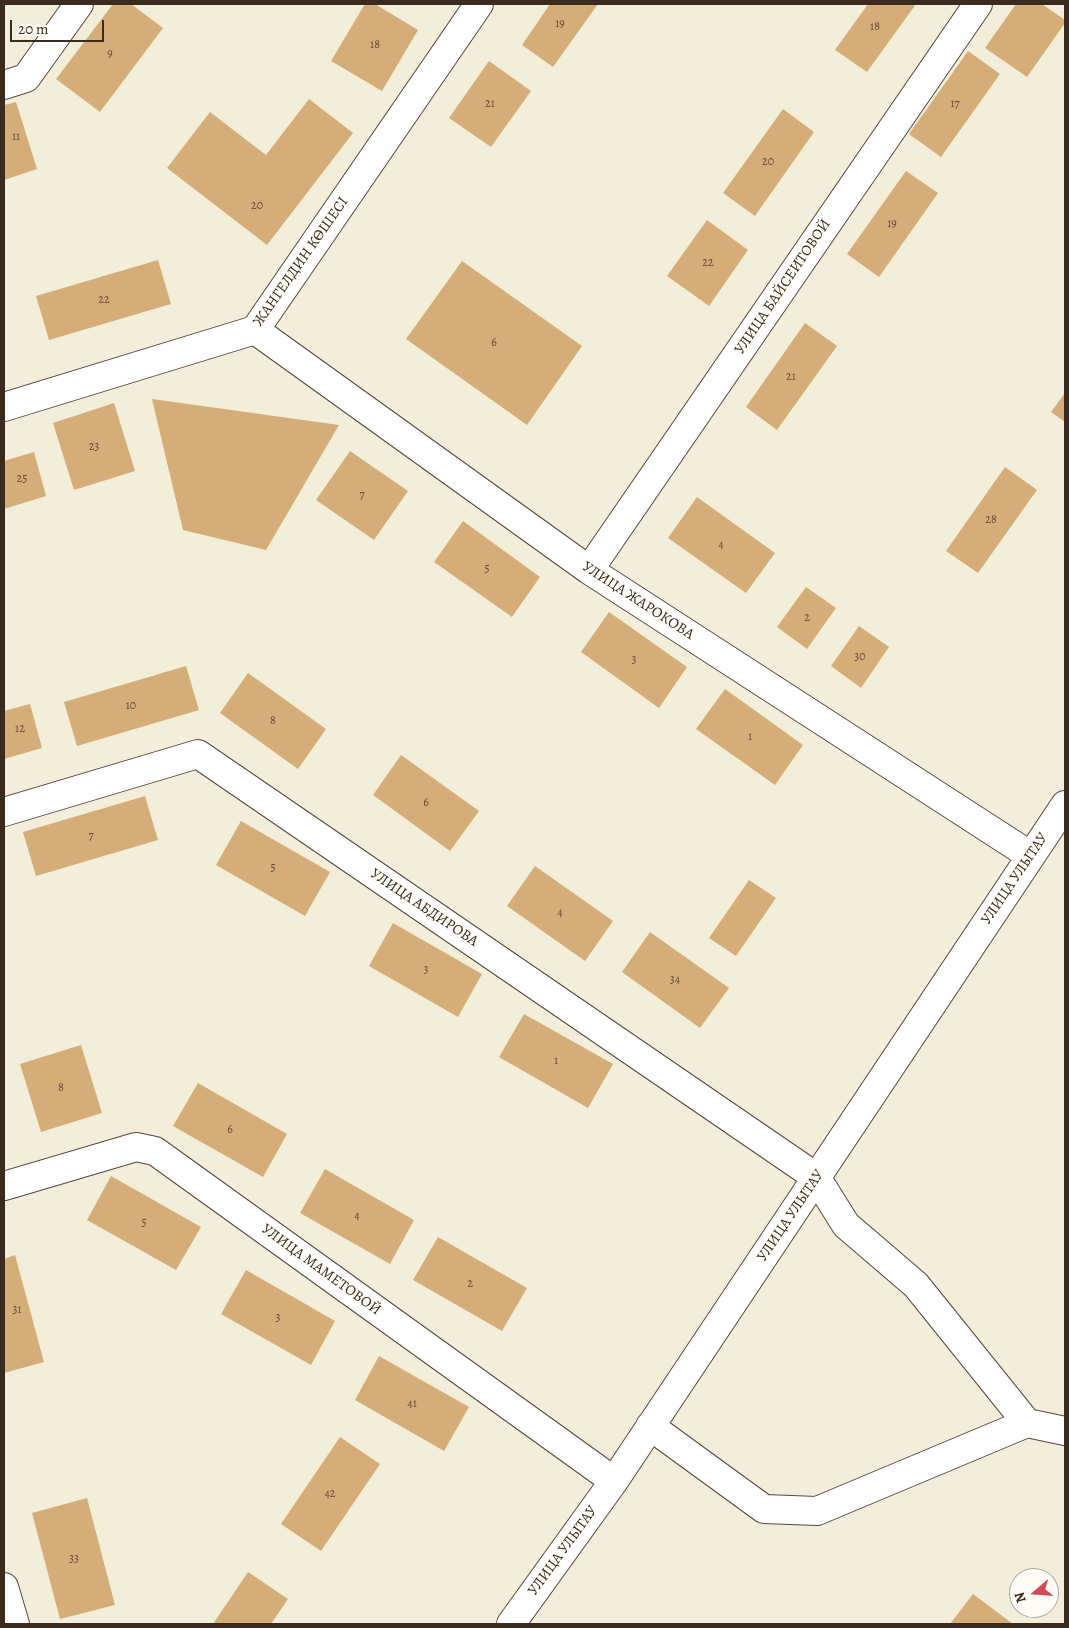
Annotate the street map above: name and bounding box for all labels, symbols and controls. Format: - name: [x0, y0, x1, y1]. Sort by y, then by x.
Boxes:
- scale bar: [12, 10, 106, 42]
- house number: 19: [555, 17, 565, 31]
- text: 20 m: [18, 19, 49, 39]
- house number: 18: [870, 20, 880, 34]
- house number: 18: [370, 38, 380, 52]
- house number: 9: [107, 47, 113, 61]
- house number: 21: [485, 97, 495, 111]
- house number: 17: [950, 97, 960, 111]
- house number: 11: [12, 130, 20, 144]
- house number: 20: [762, 155, 774, 169]
- street label: ЖАНГЕЛДИН КӨШЕСІ: [250, 194, 352, 330]
- house number: 20: [251, 199, 263, 213]
- street label: УЛИЦА БАЙСЕИТОВОЙ: [731, 216, 835, 358]
- house number: 19: [887, 217, 897, 231]
- house number: 22: [702, 256, 714, 270]
- house number: 22: [98, 293, 110, 307]
- house number: 6: [491, 336, 497, 350]
- house number: 21: [786, 370, 796, 384]
- house number: 23: [89, 440, 99, 454]
- house number: 25: [17, 472, 27, 486]
- house number: 7: [359, 488, 365, 502]
- house number: 28: [985, 513, 997, 527]
- house number: 4: [718, 538, 724, 552]
- street label: УЛИЦА ЖАРОКОВА: [579, 558, 697, 644]
- house number: 5: [484, 562, 490, 576]
- house number: 2: [804, 611, 810, 625]
- house number: 30: [854, 650, 866, 664]
- house number: 3: [632, 653, 636, 667]
- house number: 10: [126, 699, 136, 713]
- house number: 8: [270, 714, 276, 728]
- house number: 12: [15, 722, 25, 736]
- house number: 1: [748, 730, 752, 744]
- house number: 6: [423, 796, 429, 810]
- house number: 7: [88, 829, 94, 843]
- street label: УЛИЦА УЛЫТАУ: [978, 830, 1052, 928]
- house number: 5: [270, 861, 276, 875]
- street label: УЛИЦА АБДИРОВА: [367, 865, 481, 951]
- house number: 4: [557, 906, 563, 920]
- house number: 3: [424, 963, 428, 977]
- house number: 34: [670, 973, 680, 987]
- house number: 1: [554, 1054, 558, 1068]
- house number: 8: [58, 1081, 64, 1095]
- house number: 6: [227, 1123, 233, 1137]
- street label: УЛИЦА УЛЫТАУ: [754, 1167, 828, 1265]
- house number: 4: [354, 1209, 360, 1223]
- house number: 5: [141, 1216, 147, 1230]
- street label: УЛИЦА МАМЕТОВОЙ: [258, 1221, 384, 1319]
- house number: 2: [467, 1277, 473, 1291]
- house number: 31: [12, 1303, 22, 1317]
- house number: 3: [276, 1311, 280, 1325]
- house number: 41: [407, 1397, 417, 1411]
- house number: 42: [324, 1487, 336, 1501]
- street label: УЛИЦА УЛЫТАУ: [524, 1503, 602, 1599]
- house number: 33: [69, 1552, 79, 1566]
- north arrow: [1009, 1568, 1059, 1618]
- text: N: [1010, 1590, 1031, 1605]

